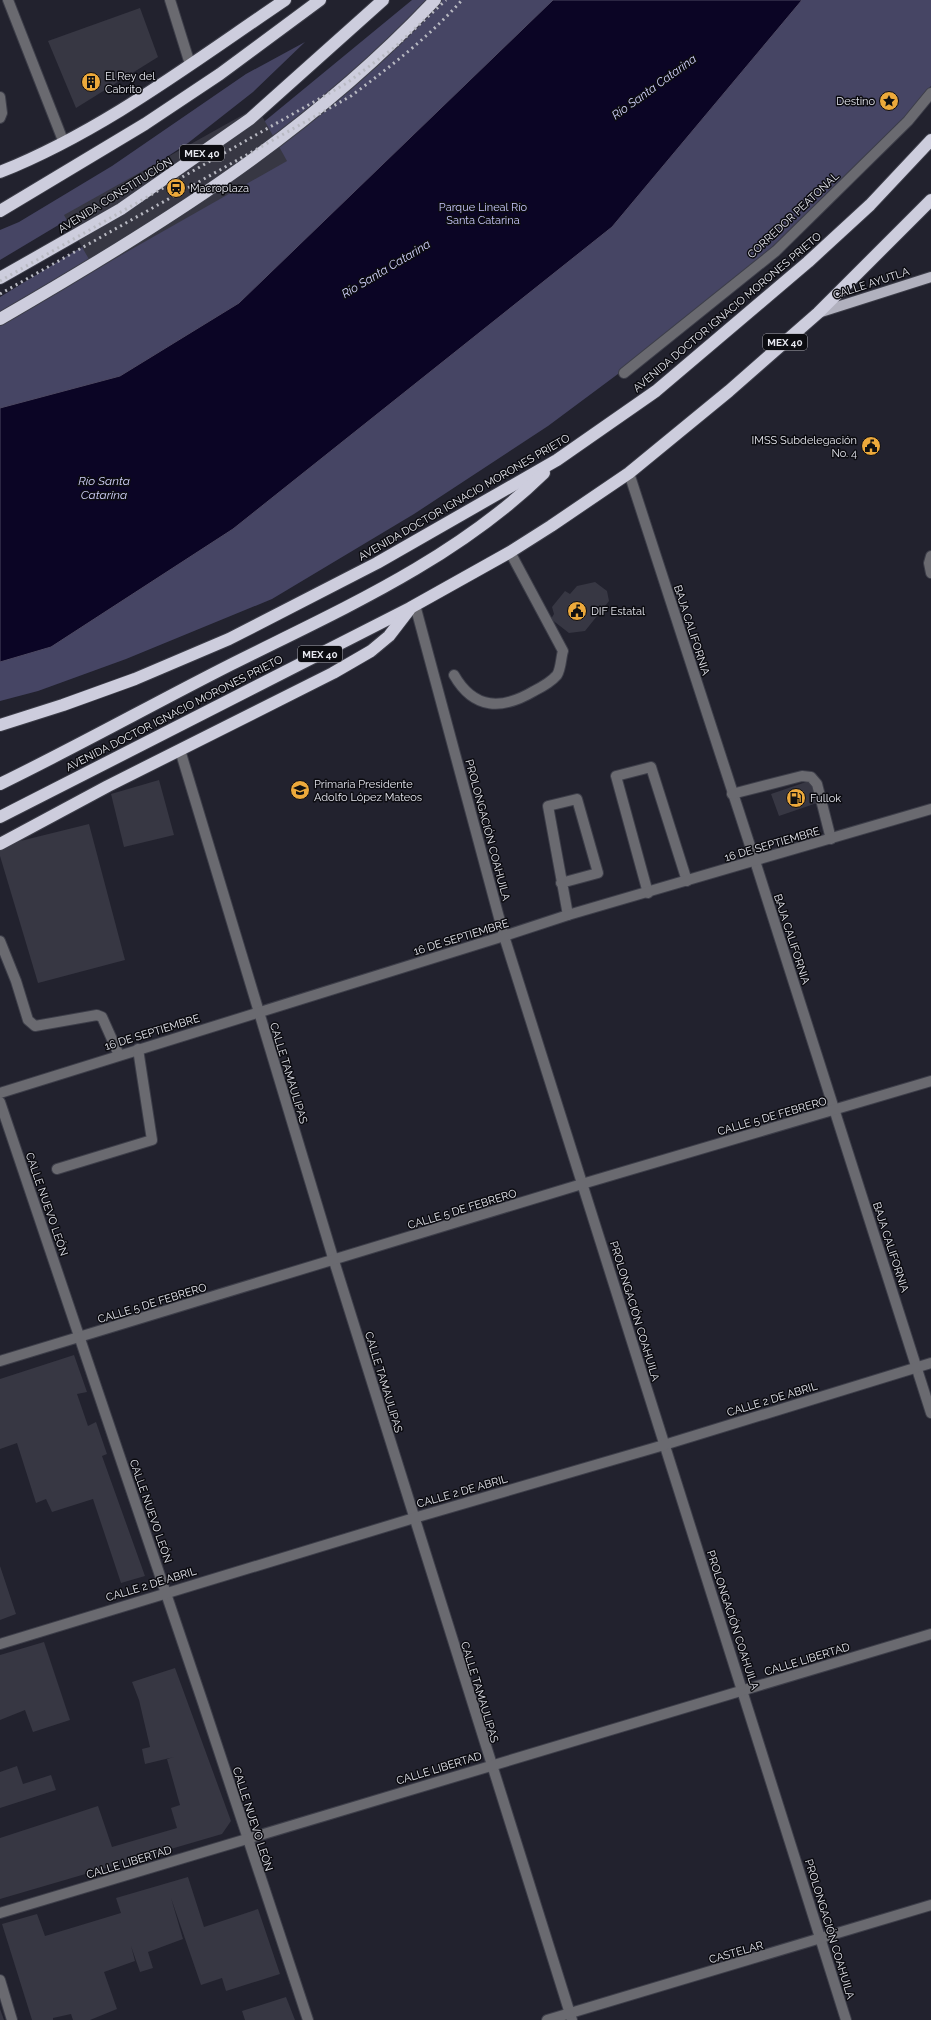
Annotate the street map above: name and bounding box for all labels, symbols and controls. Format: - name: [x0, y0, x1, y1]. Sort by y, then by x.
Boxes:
- water label: Río Santa Catarina: [609, 52, 699, 122]
- place label: El Rey del Cabrito: [105, 70, 155, 96]
- building icon: El Rey del Cabrito: [80, 71, 102, 93]
- place icon: Destino: [878, 90, 900, 112]
- place label: Destino: [836, 95, 875, 108]
- road number: MEX 40: [180, 145, 224, 161]
- street label: AVENIDA CONSTITUCIÓN: [55, 154, 175, 236]
- street label: CORREDOR PEATONAL: [745, 169, 842, 261]
- station icon: Macroplaza: [165, 177, 187, 199]
- place label: Macroplaza: [190, 182, 249, 195]
- park label: Parque Lineal Río Santa Catarina: [439, 201, 528, 227]
- street label: AVENIDA DOCTOR IGNACIO MORONES PRIETO: [631, 230, 824, 395]
- water label: Río Santa Catarina: [339, 237, 433, 301]
- street label: CALLE AYUTLA: [831, 265, 911, 302]
- road number: MEX 40: [763, 334, 807, 350]
- street label: AVENIDA DOCTOR IGNACIO MORONES PRIETO: [356, 431, 572, 563]
- place label: IMSS Subdelegación No. 4: [752, 434, 857, 460]
- public building icon: IMSS Subdelegación No. 4: [860, 435, 882, 457]
- water label: Río Santa Catarina: [78, 474, 130, 502]
- street label: BAJA CALIFORNIA: [671, 583, 712, 677]
- public building icon: DIF Estatal: [566, 600, 588, 622]
- place label: DIF Estatal: [591, 605, 645, 618]
- road number: MEX 40: [298, 646, 342, 662]
- street label: AVENIDA DOCTOR IGNACIO MORONES PRIETO: [64, 653, 285, 774]
- street label: PROLONGACIÓN COAHUILA: [462, 758, 514, 903]
- place label: Primaria Presidente Adolfo López Mateos: [314, 778, 422, 804]
- school or university icon: Primaria Presidente Adolfo López Mateos: [289, 779, 311, 801]
- fuel station icon: Fullok: [785, 787, 807, 809]
- place label: Fullok: [810, 792, 841, 805]
- street label: 16 DE SEPTIEMBRE: [723, 825, 822, 864]
- street label: BAJA CALIFORNIA: [771, 892, 812, 986]
- street label: 16 DE SEPTIEMBRE: [412, 917, 511, 958]
- street label: 16 DE SEPTIEMBRE: [103, 1012, 202, 1053]
- street label: CALLE TAMAULIPAS: [267, 1021, 310, 1125]
- street label: CALLE 5 DE FEBRERO: [716, 1095, 828, 1138]
- street label: CALLE NUEVO LEÓN: [23, 1150, 71, 1258]
- street label: CALLE 5 DE FEBRERO: [406, 1187, 518, 1232]
- street label: BAJA CALIFORNIA: [870, 1200, 911, 1294]
- street label: PROLONGACIÓN COAHUILA: [607, 1239, 663, 1383]
- street label: CALLE 5 DE FEBRERO: [96, 1281, 208, 1326]
- street label: CALLE TAMAULIPAS: [362, 1330, 405, 1434]
- street label: CALLE 2 DE ABRIL: [725, 1379, 819, 1419]
- street label: CALLE NUEVO LEÓN: [127, 1457, 175, 1565]
- street label: CALLE 2 DE ABRIL: [415, 1472, 510, 1511]
- street label: PROLONGACIÓN COAHUILA: [704, 1548, 762, 1692]
- street label: CALLE 2 DE ABRIL: [104, 1564, 198, 1604]
- street label: CALLE TAMAULIPAS: [458, 1640, 501, 1744]
- street label: CALLE LIBERTAD: [763, 1640, 852, 1679]
- street label: CALLE LIBERTAD: [395, 1749, 484, 1788]
- street label: CALLE NUEVO LEÓN: [230, 1765, 276, 1873]
- street label: CALLE LIBERTAD: [85, 1843, 174, 1882]
- street label: PROLONGACIÓN COAHUILA: [802, 1857, 858, 2001]
- street label: CASTELAR: [707, 1939, 765, 1966]

